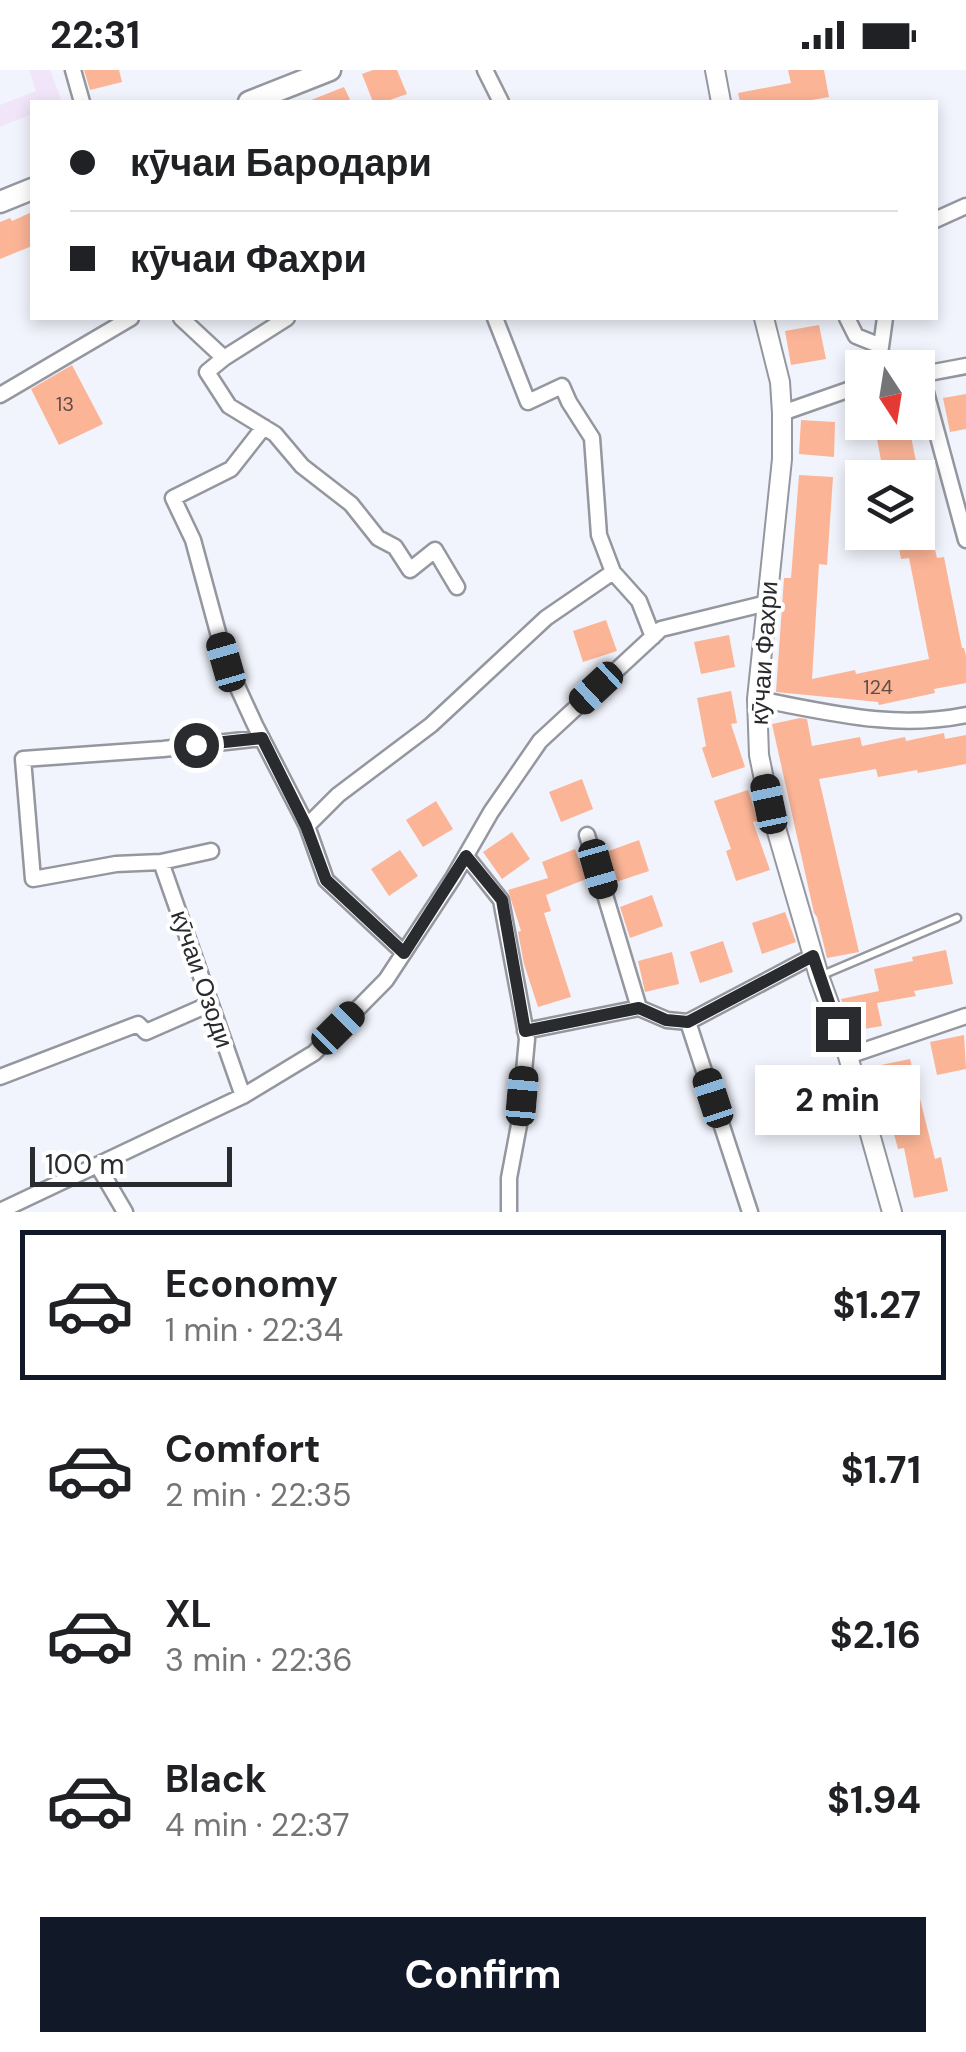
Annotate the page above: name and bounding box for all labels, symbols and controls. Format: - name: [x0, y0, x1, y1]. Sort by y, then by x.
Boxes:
- text: 22:31: [50, 10, 140, 60]
- text: кӯчаи Бародари: [130, 138, 432, 188]
- text: кӯчаи Фахри: [130, 234, 367, 284]
- north arrow: [845, 350, 935, 440]
- map controls: [845, 350, 935, 550]
- house number: 13: [56, 391, 74, 417]
- button: layers: [845, 460, 935, 550]
- street label: кӯчаи Фахри: [743, 580, 785, 726]
- car: [203, 629, 249, 695]
- car: [564, 657, 628, 719]
- house number: 124: [863, 674, 893, 700]
- route start: [174, 723, 219, 768]
- car: [748, 772, 790, 836]
- car: [575, 836, 621, 902]
- street label: кӯчаи Озоди: [163, 906, 241, 1052]
- car: [306, 996, 370, 1060]
- route end: [816, 1007, 861, 1052]
- callout: 2 min: [756, 1064, 920, 1134]
- car: [504, 1065, 540, 1127]
- car: [689, 1065, 737, 1131]
- text: 2 min: [795, 1079, 880, 1121]
- scale bar: [30, 1142, 232, 1186]
- text: 100 m: [45, 1146, 124, 1183]
- text: Economy: [165, 1259, 338, 1309]
- icon: car: [45, 1260, 135, 1350]
- text: $1.27: [833, 1280, 921, 1330]
- text: 1 min · 22:34: [165, 1309, 343, 1351]
- text: Comfort: [165, 1424, 321, 1474]
- icon: car: [45, 1425, 135, 1515]
- text: $1.71: [841, 1445, 921, 1495]
- text: 2 min · 22:35: [165, 1474, 352, 1516]
- text: XL: [165, 1589, 212, 1639]
- icon: car: [45, 1590, 135, 1680]
- text: $2.16: [830, 1610, 921, 1660]
- text: 3 min · 22:36: [165, 1639, 353, 1681]
- text: Black: [165, 1754, 267, 1804]
- icon: car: [45, 1755, 135, 1845]
- text: $1.94: [827, 1775, 921, 1825]
- text: 4 min · 22:37: [165, 1804, 350, 1846]
- button: Confirm: [40, 1917, 926, 2032]

